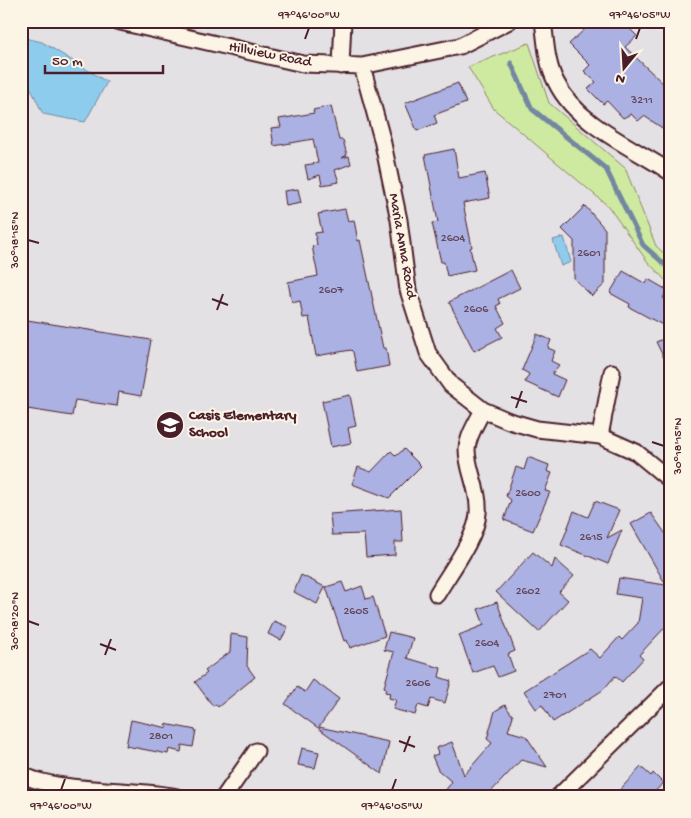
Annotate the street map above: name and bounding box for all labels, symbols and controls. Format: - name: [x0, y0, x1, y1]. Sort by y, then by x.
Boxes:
- text: 97°46'00"W: [277, 9, 340, 23]
- text: 97°46'05"W: [609, 9, 670, 23]
- street label: Hillview Road: [227, 38, 314, 72]
- scale bar: [45, 42, 162, 74]
- north arrow: [598, 42, 648, 92]
- text: 50 m: [52, 53, 83, 71]
- text: N: [614, 68, 628, 87]
- house number: 3211: [630, 94, 653, 108]
- street label: Maria Anna Road: [384, 192, 420, 301]
- text: 30°18'15"N: [9, 211, 23, 269]
- house number: 2604: [441, 232, 466, 246]
- house number: 2601: [577, 247, 601, 261]
- house number: 2607: [318, 284, 344, 298]
- house number: 2606: [464, 303, 489, 317]
- place label: Casis Elementary School: [188, 407, 297, 442]
- school or university icon: Casis Elementary School: [155, 410, 185, 440]
- text: 30°18'15"N: [672, 417, 686, 475]
- house number: 2600: [515, 487, 541, 501]
- house number: 2615: [579, 531, 603, 545]
- house number: 2602: [516, 585, 540, 599]
- text: 30°18'20"N: [9, 592, 23, 651]
- house number: 2605: [343, 605, 369, 619]
- house number: 2604: [475, 637, 500, 651]
- house number: 2606: [406, 677, 431, 691]
- house number: 2701: [543, 689, 567, 703]
- house number: 2801: [149, 730, 173, 744]
- text: 97°46'00"W: [29, 800, 92, 814]
- text: 97°46'05"W: [361, 800, 422, 814]

